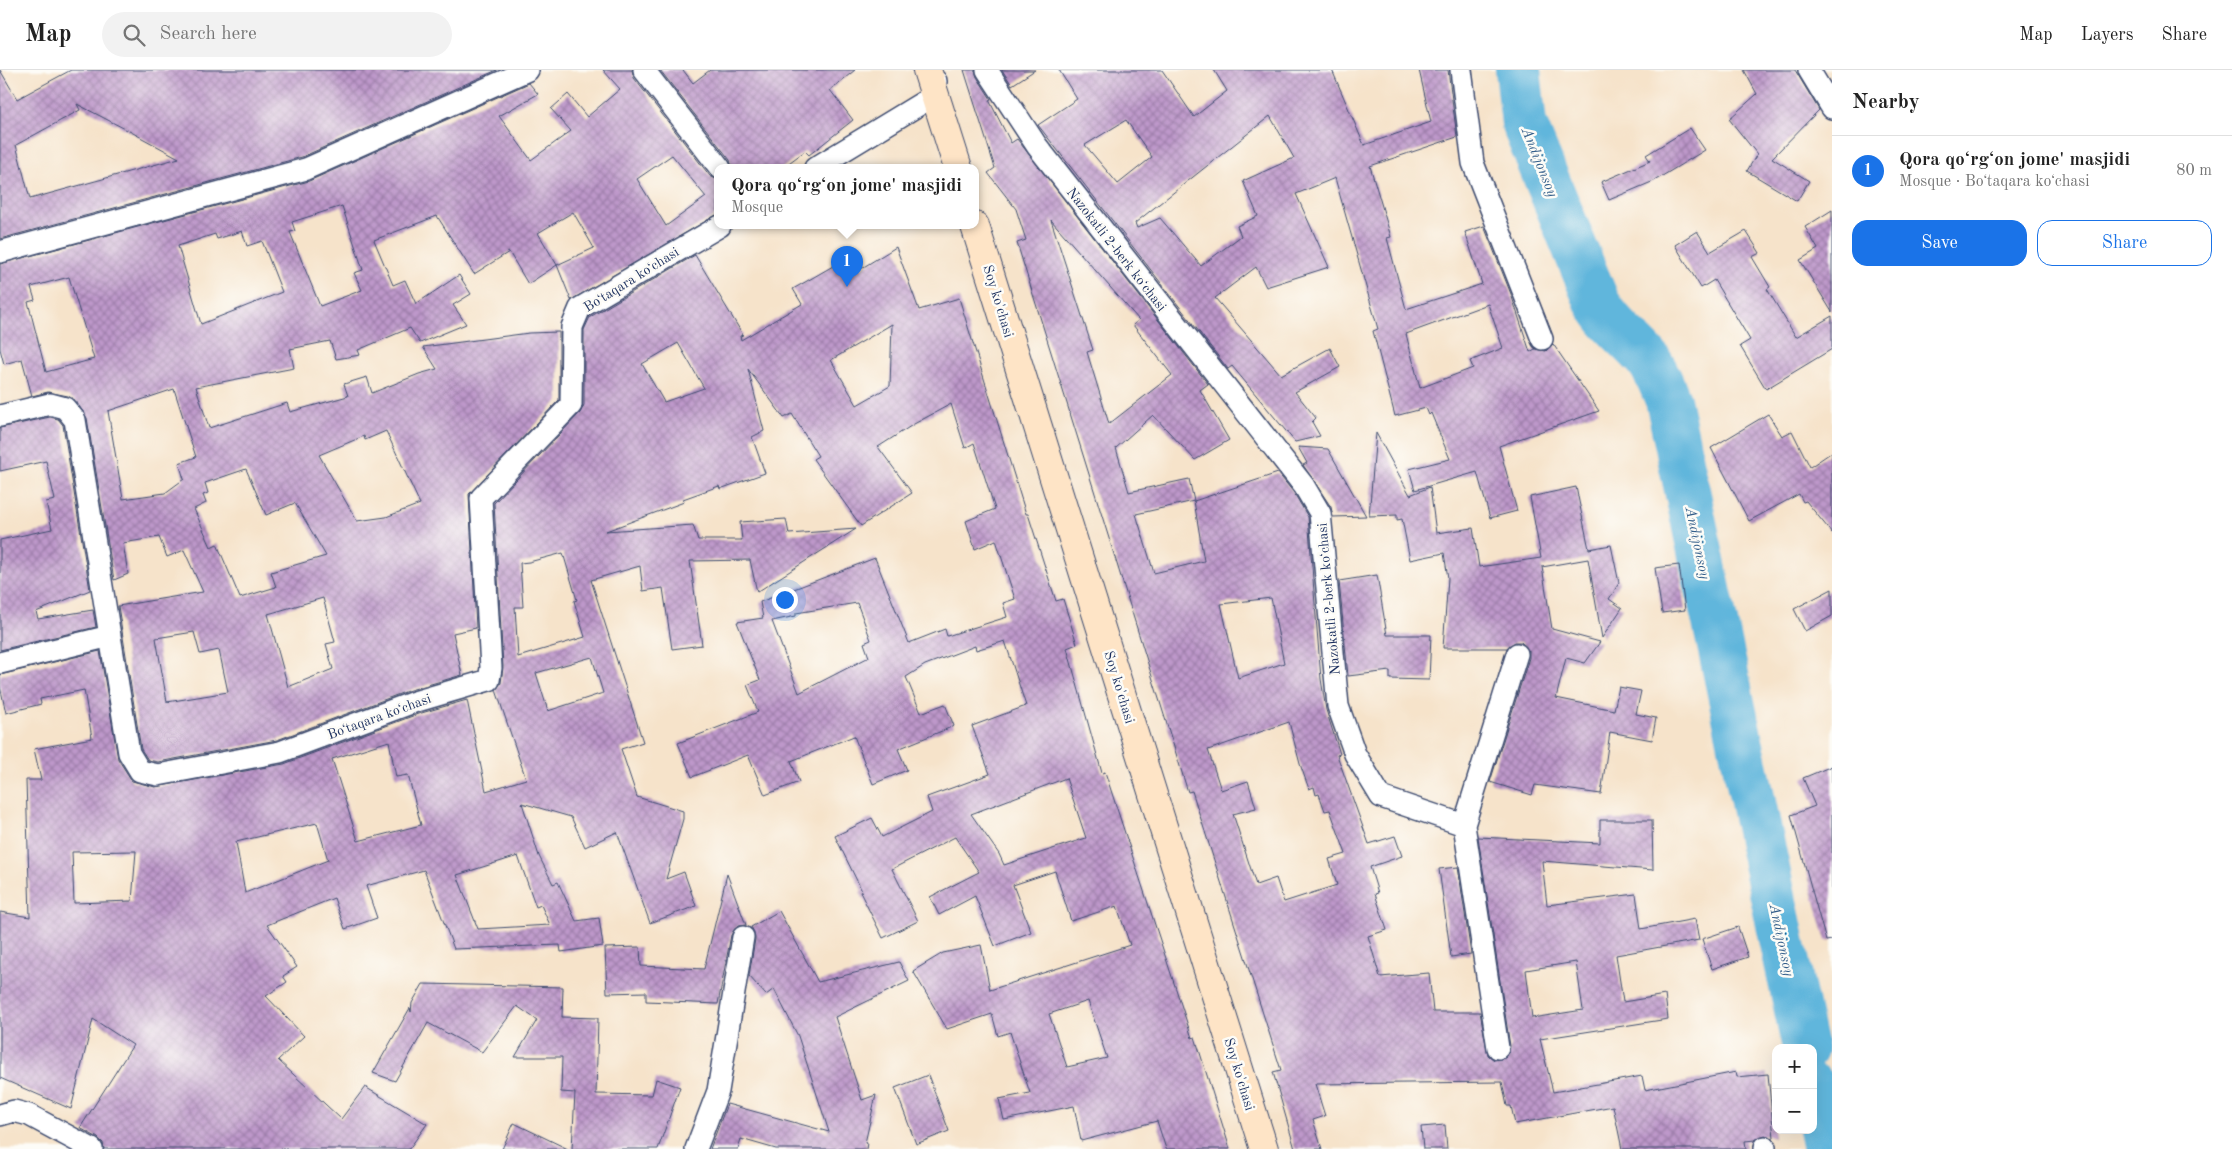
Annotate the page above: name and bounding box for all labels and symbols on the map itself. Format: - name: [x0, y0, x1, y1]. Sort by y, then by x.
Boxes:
- water label: Andijonsoy: [1517, 125, 1559, 200]
- street label: Nazokatli 2-berk koʻchasi: [1064, 185, 1170, 314]
- street label: Boʻtaqara koʻchasi: [581, 244, 682, 315]
- pin: 1: [831, 246, 863, 287]
- street label: Soy ko'chasi: [980, 263, 1016, 339]
- water label: Andijonsoy: [1681, 505, 1712, 581]
- street label: Nazokatli 2-berk koʻchasi: [1314, 522, 1343, 676]
- your location: [772, 587, 798, 613]
- street label: Soy ko'chasi: [1101, 649, 1137, 725]
- street label: Boʻtaqara koʻchasi: [325, 691, 433, 742]
- water label: Andijonsoy: [1765, 902, 1796, 978]
- street label: Soy ko'chasi: [1221, 1036, 1257, 1112]

